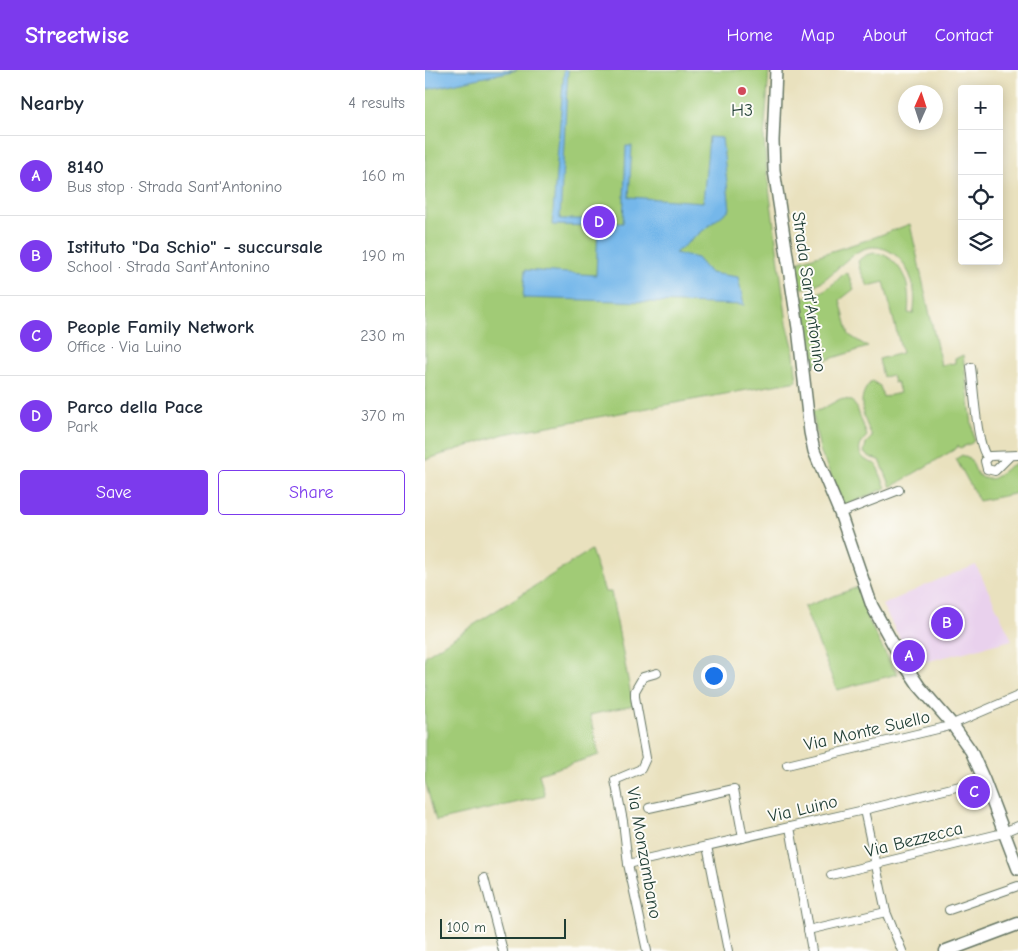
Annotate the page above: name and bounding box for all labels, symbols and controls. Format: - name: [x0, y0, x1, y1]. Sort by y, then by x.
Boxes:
- text: Streetwise: [25, 21, 129, 49]
- text: Home: [726, 25, 773, 46]
- text: Map: [801, 25, 835, 46]
- text: About: [863, 25, 907, 46]
- text: Contact: [935, 25, 993, 46]
- marker: H3: [736, 85, 748, 97]
- north arrow: [898, 85, 943, 130]
- map controls: [958, 85, 1003, 265]
- button: +: [958, 85, 1003, 130]
- text: Nearby: [20, 91, 84, 115]
- text: 4 results: [348, 94, 405, 112]
- place label: H3: [731, 100, 753, 121]
- button: −: [958, 130, 1003, 175]
- text: 8140: [67, 156, 104, 178]
- text: A: [32, 167, 40, 185]
- text: 160 m: [362, 167, 405, 185]
- button: locate: [958, 175, 1003, 220]
- text: Bus stop · Strada Sant'Antonino: [67, 178, 282, 196]
- pin: D: [583, 203, 615, 241]
- street label: Strada Sant'Antonino: [787, 210, 831, 374]
- button: layers: [958, 220, 1003, 265]
- text: Istituto "Da Schio" - succursale: [67, 236, 323, 258]
- text: B: [31, 247, 41, 265]
- text: 190 m: [362, 247, 405, 265]
- text: School · Strada Sant'Antonino: [67, 258, 270, 276]
- text: People Family Network: [67, 316, 254, 338]
- text: C: [31, 327, 41, 345]
- text: 230 m: [360, 327, 405, 345]
- text: Office · Via Luino: [67, 338, 182, 356]
- text: Parco della Pace: [67, 396, 203, 418]
- text: D: [31, 407, 41, 425]
- text: 370 m: [361, 407, 405, 425]
- text: Park: [67, 418, 98, 436]
- button: Save: [20, 470, 208, 515]
- button: Share: [218, 470, 405, 515]
- pin: B: [931, 604, 963, 642]
- pin: A: [893, 637, 925, 675]
- your location: [701, 663, 727, 689]
- street label: Via Monte Suello: [802, 706, 932, 756]
- pin: C: [958, 773, 990, 811]
- street label: Via Monzambano: [622, 785, 666, 921]
- street label: Via Luino: [766, 791, 840, 827]
- street label: Via Bezzecca: [863, 818, 965, 862]
- scale bar: [440, 916, 566, 939]
- text: 100 m: [447, 919, 486, 936]

